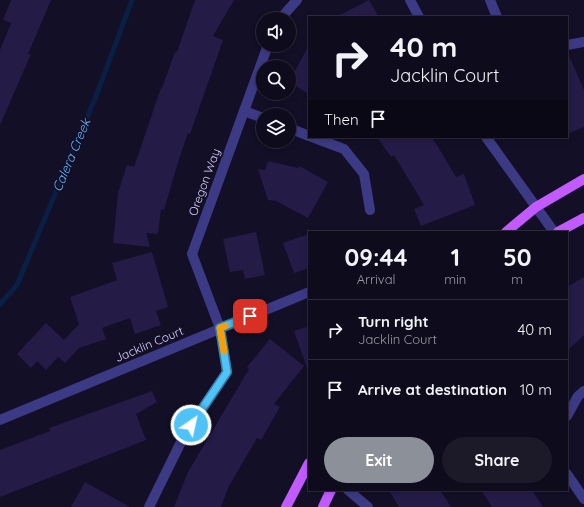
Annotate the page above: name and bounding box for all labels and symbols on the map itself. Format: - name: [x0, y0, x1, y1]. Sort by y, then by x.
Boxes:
- water label: Calera Creek: [48, 115, 94, 194]
- street label: Oregon Way: [185, 146, 223, 218]
- pin: [233, 299, 267, 333]
- street label: Jacklin Court: [113, 323, 185, 365]
- position arrow: [170, 404, 212, 446]

